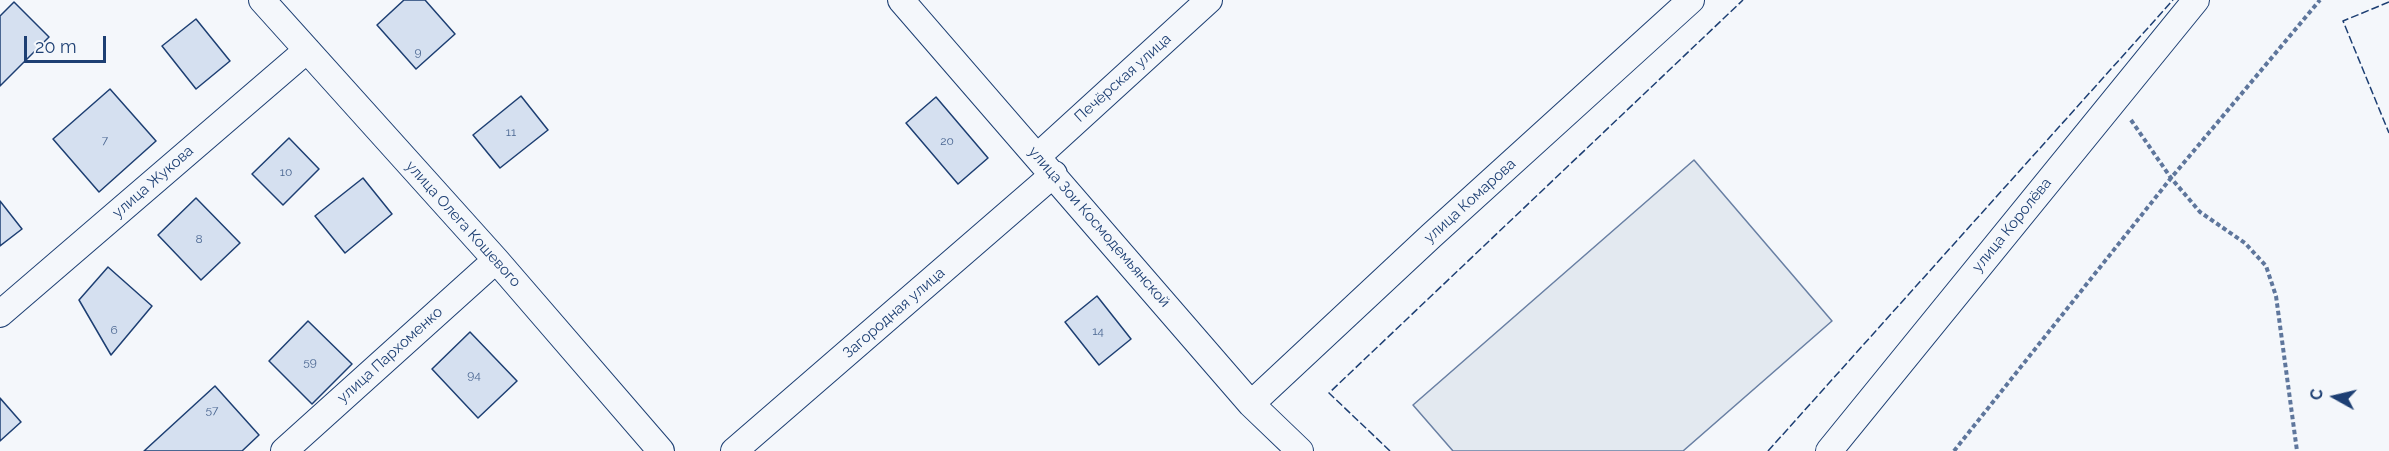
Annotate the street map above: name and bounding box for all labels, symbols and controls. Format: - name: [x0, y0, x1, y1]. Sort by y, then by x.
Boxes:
- scale bar: [27, 24, 110, 62]
- street label: Печёрская улица: [1071, 30, 1175, 126]
- text: 20 m: [35, 36, 77, 57]
- house number: 9: [414, 45, 422, 59]
- house number: 11: [506, 125, 516, 139]
- house number: 7: [102, 133, 108, 147]
- house number: 20: [940, 134, 954, 148]
- street label: улица Жукова: [109, 142, 197, 222]
- street label: улица Зои Космодемьянской: [1024, 143, 1174, 311]
- street label: улица Комарова: [1420, 155, 1520, 247]
- street label: улица Олега Кошевого: [402, 157, 524, 291]
- house number: 10: [280, 165, 292, 179]
- street label: улица Королёва: [1969, 174, 2055, 276]
- house number: 8: [195, 232, 203, 246]
- street label: Загородная улица: [839, 264, 949, 362]
- street label: улица Пархоменко: [334, 303, 446, 407]
- house number: 6: [110, 323, 118, 337]
- house number: 14: [1092, 324, 1104, 338]
- house number: 59: [303, 355, 317, 369]
- north arrow: [2305, 367, 2365, 427]
- house number: 94: [467, 368, 481, 382]
- text: С: [2307, 388, 2327, 401]
- house number: 57: [206, 403, 218, 417]

